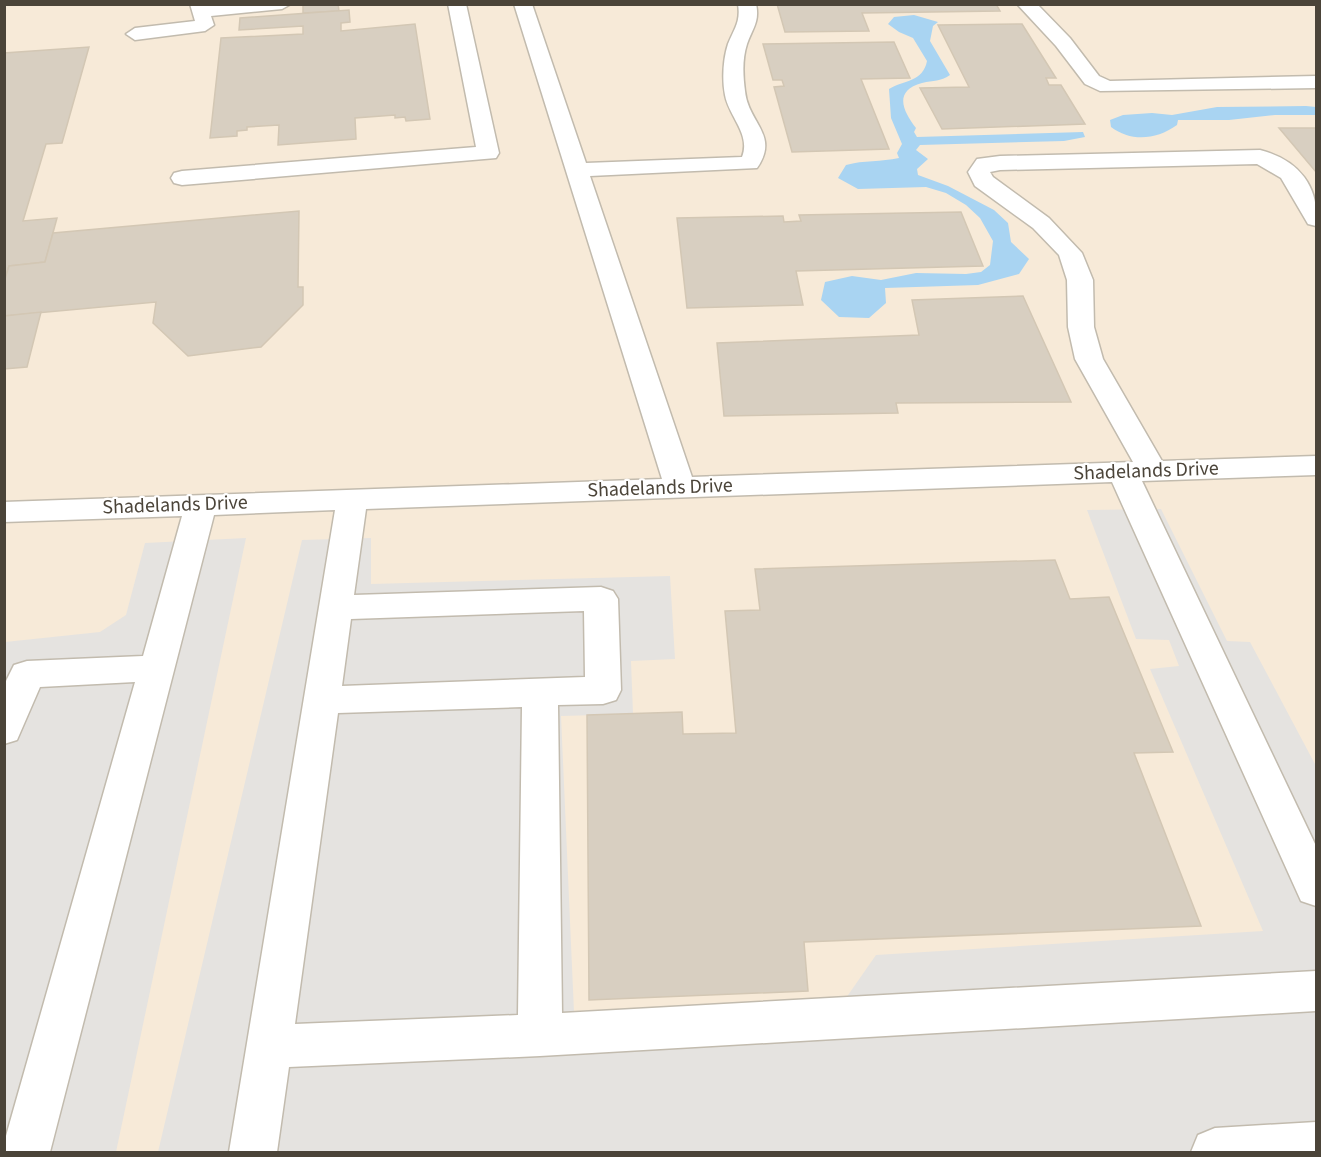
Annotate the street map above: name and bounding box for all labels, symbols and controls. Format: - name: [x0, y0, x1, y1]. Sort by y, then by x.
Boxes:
- street label: Shadelands Drive: [1073, 454, 1219, 488]
- street label: Shadelands Drive: [587, 471, 733, 505]
- street label: Shadelands Drive: [102, 488, 248, 522]

